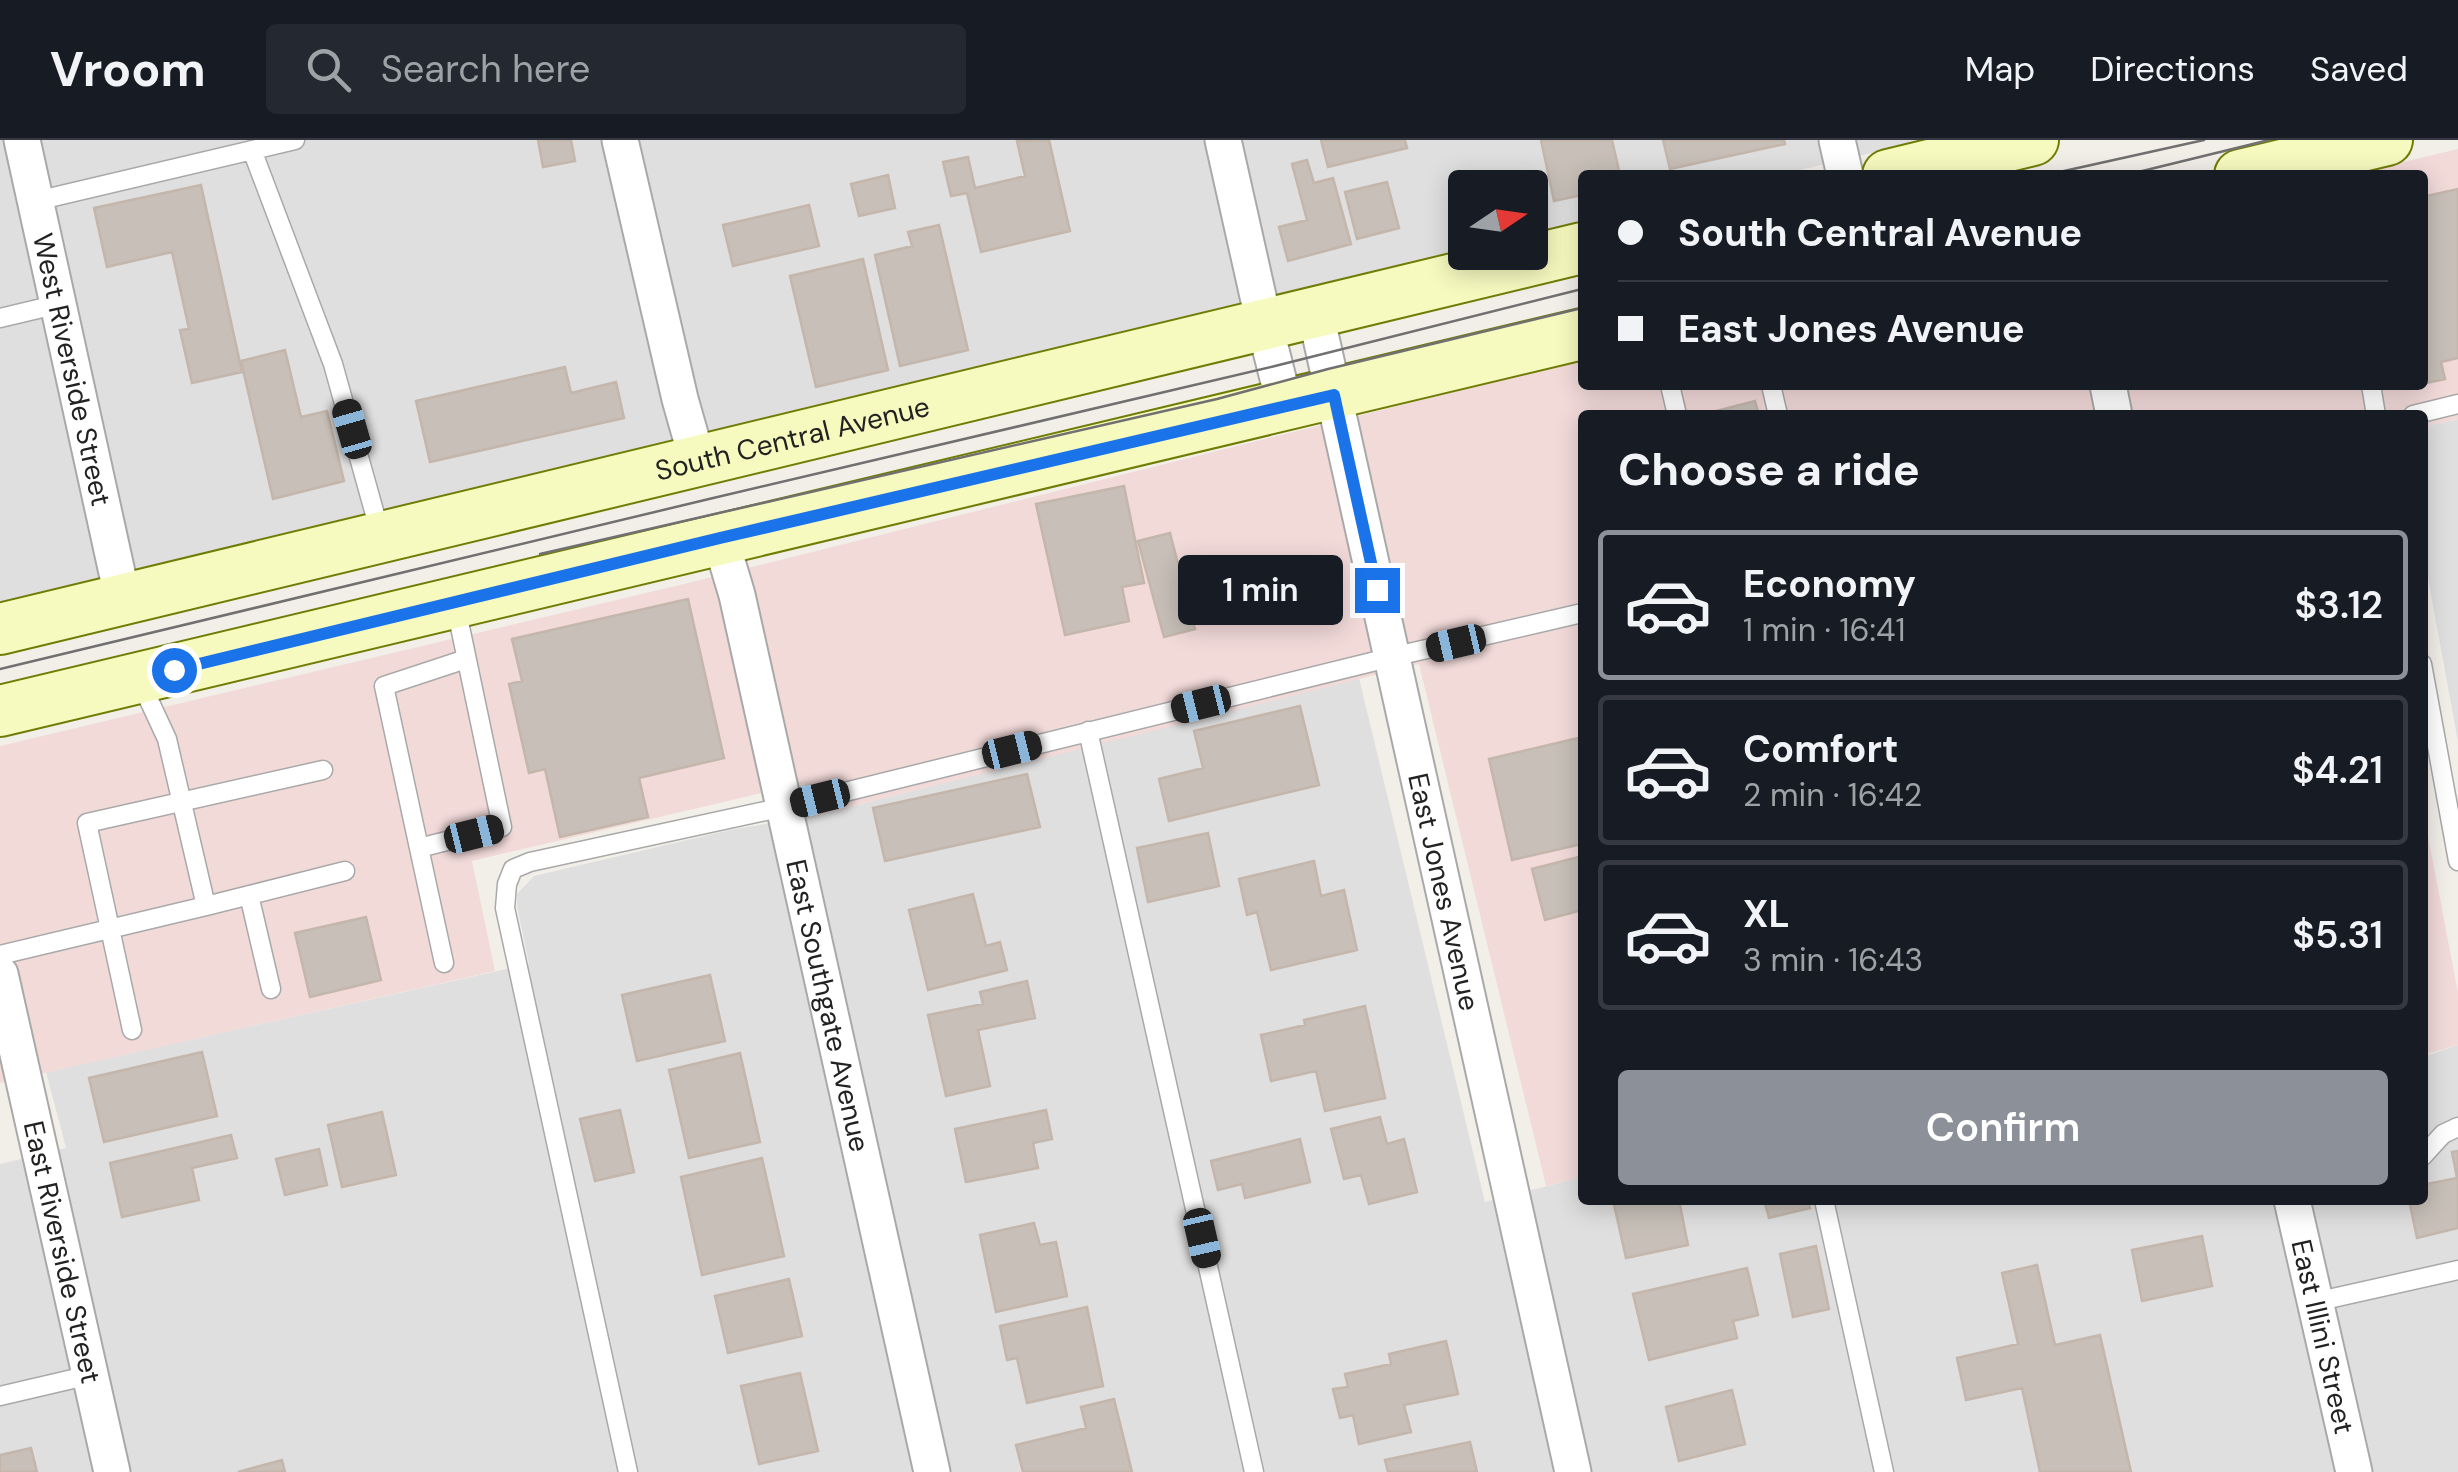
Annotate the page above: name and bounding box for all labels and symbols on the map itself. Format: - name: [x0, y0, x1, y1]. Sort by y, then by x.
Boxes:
- north arrow: [1448, 170, 1548, 270]
- street label: West Riverside Street: [24, 230, 120, 510]
- street label: South Central Avenue: [652, 388, 933, 490]
- car: [329, 396, 375, 462]
- callout: 1 min: [1177, 555, 1342, 625]
- route end: [1355, 568, 1400, 613]
- car: [1423, 622, 1489, 664]
- route start: [152, 648, 197, 693]
- car: [1168, 682, 1234, 726]
- car: [979, 728, 1045, 772]
- street label: East Jones Avenue: [1399, 770, 1488, 1014]
- car: [787, 776, 853, 820]
- car: [441, 812, 507, 856]
- street label: East Southgate Avenue: [777, 856, 878, 1155]
- street label: East Riverside Street: [15, 1117, 109, 1387]
- car: [1181, 1205, 1223, 1271]
- street label: East Illini Street: [2283, 1236, 2363, 1437]

